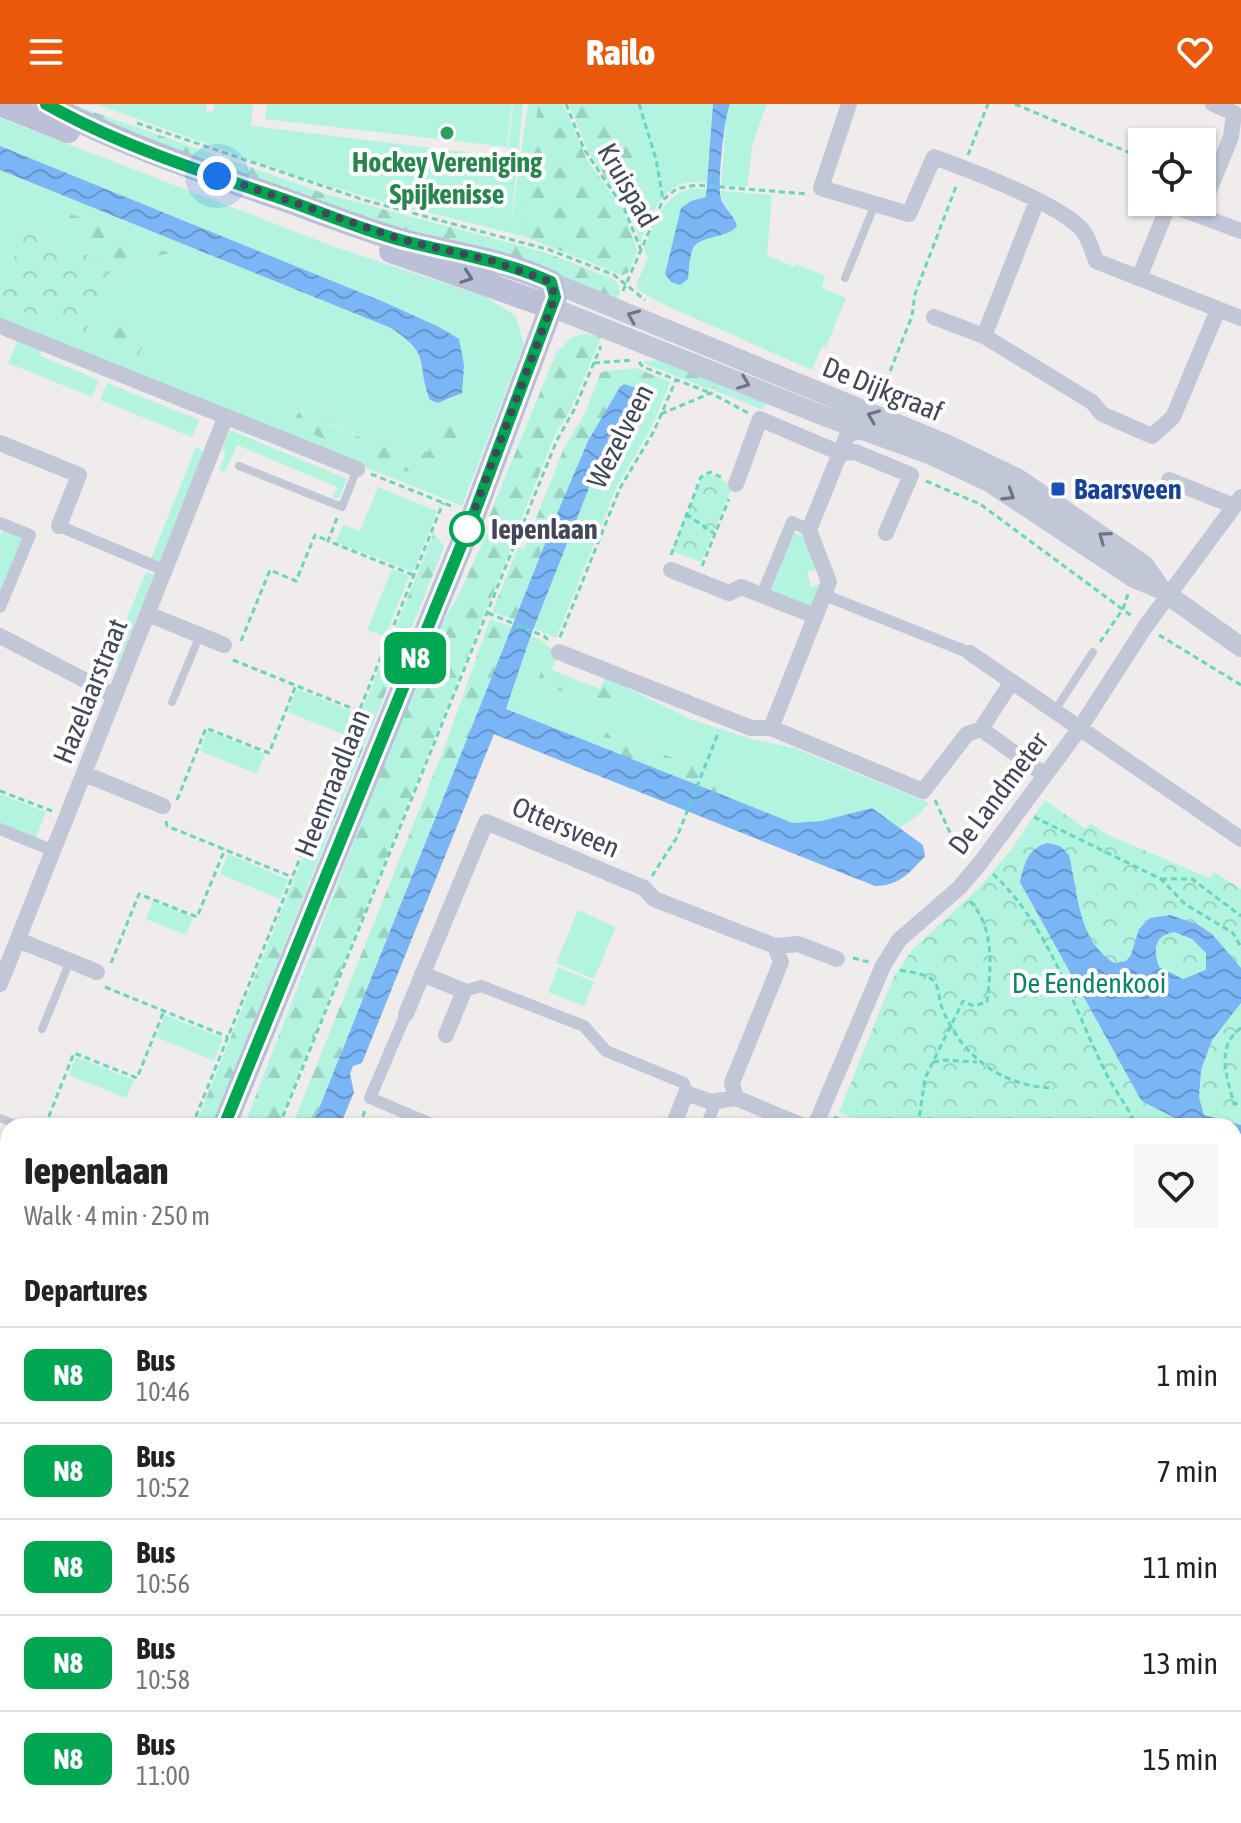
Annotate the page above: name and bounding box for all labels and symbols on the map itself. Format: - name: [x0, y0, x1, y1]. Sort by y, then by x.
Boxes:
- marker: Hockey Vereniging Spijkenisse: [438, 124, 456, 142]
- street label: Kruispad: [591, 137, 665, 233]
- place label: Hockey Vereniging Spijkenisse: [352, 146, 543, 210]
- your location: [197, 156, 237, 196]
- one-way arrow: [459, 268, 473, 284]
- one-way arrow: [627, 309, 641, 326]
- street label: De Dijkgraaf: [818, 350, 948, 428]
- one-way arrow: [736, 373, 750, 390]
- street label: Wezelveen: [580, 379, 660, 493]
- one-way arrow: [867, 409, 881, 426]
- place label: Baarsveen: [1074, 473, 1182, 505]
- marker: Baarsveen: [1049, 480, 1067, 498]
- one-way arrow: [1000, 485, 1015, 500]
- marker: Iepenlaan: [450, 512, 484, 546]
- place label: Iepenlaan: [491, 513, 597, 545]
- one-way arrow: [1099, 532, 1113, 547]
- street label: Hazelaarstraat: [46, 614, 134, 768]
- line badge: N8: [379, 632, 451, 684]
- street label: Heemraadlaan: [288, 705, 376, 861]
- street label: De Landmeter: [942, 725, 1055, 860]
- street label: Ottersveen: [508, 790, 624, 864]
- park label: De Eendenkooi: [1012, 967, 1166, 999]

